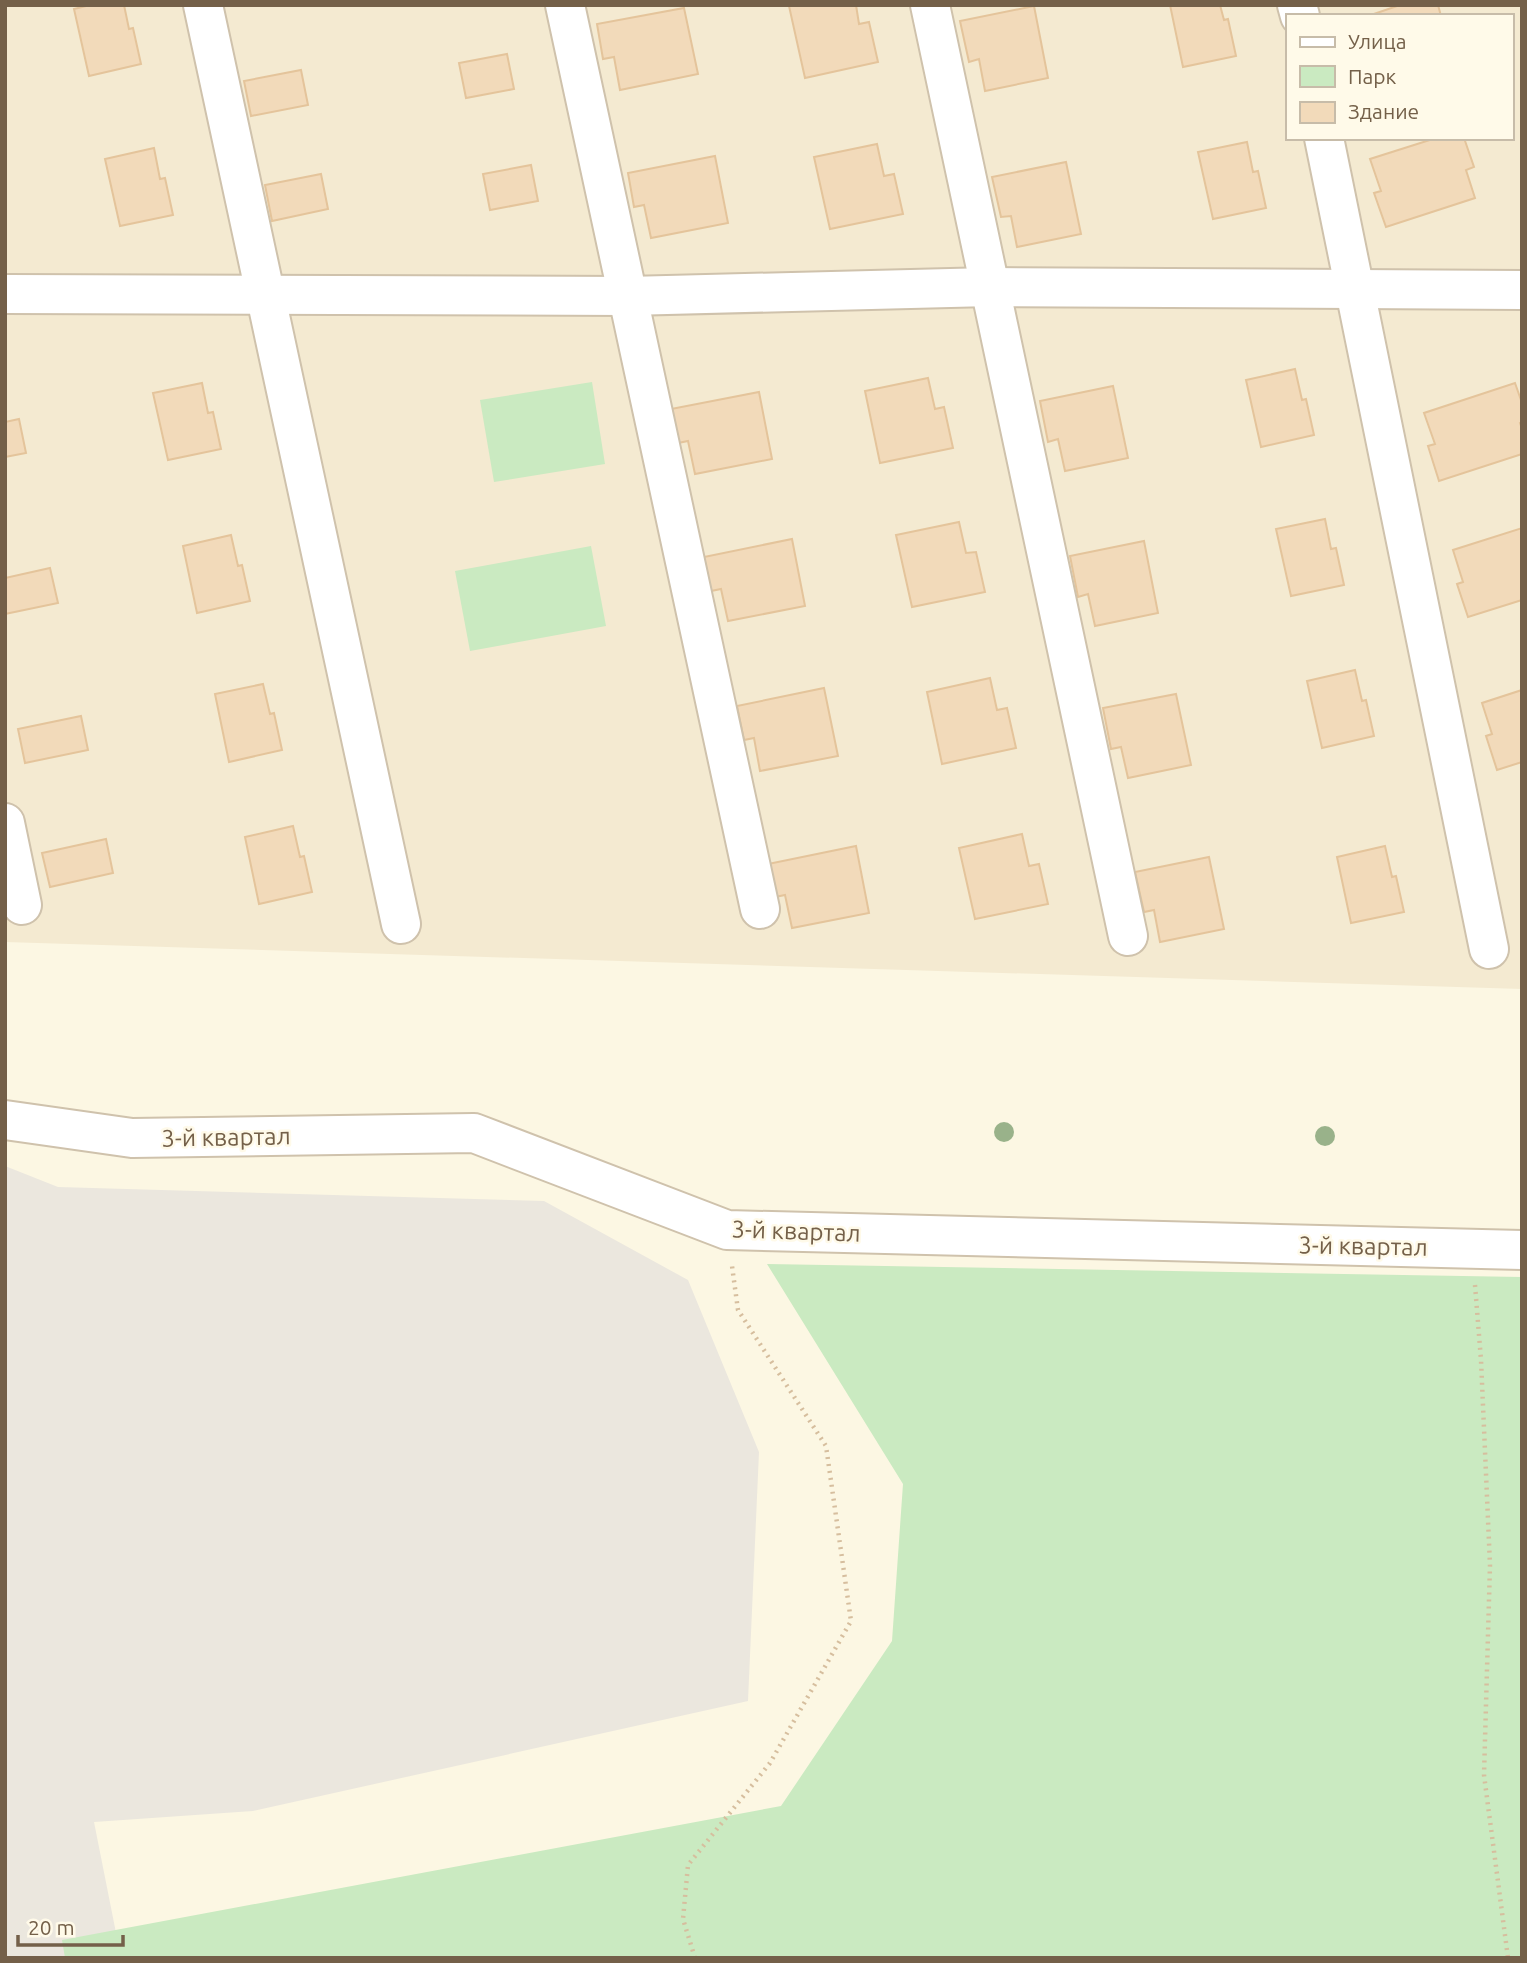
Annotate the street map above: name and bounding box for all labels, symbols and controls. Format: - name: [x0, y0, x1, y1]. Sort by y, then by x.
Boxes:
- legend: [1286, 14, 1513, 140]
- text: Улица: [1348, 29, 1406, 53]
- text: Парк: [1348, 64, 1397, 88]
- text: Здание: [1348, 99, 1419, 123]
- street label: 3-й квартал: [161, 1122, 291, 1152]
- street label: 3-й квартал: [731, 1215, 861, 1247]
- street label: 3-й квартал: [1298, 1231, 1428, 1261]
- scale bar: [18, 1904, 122, 1948]
- text: 20 m: [28, 1915, 75, 1939]

